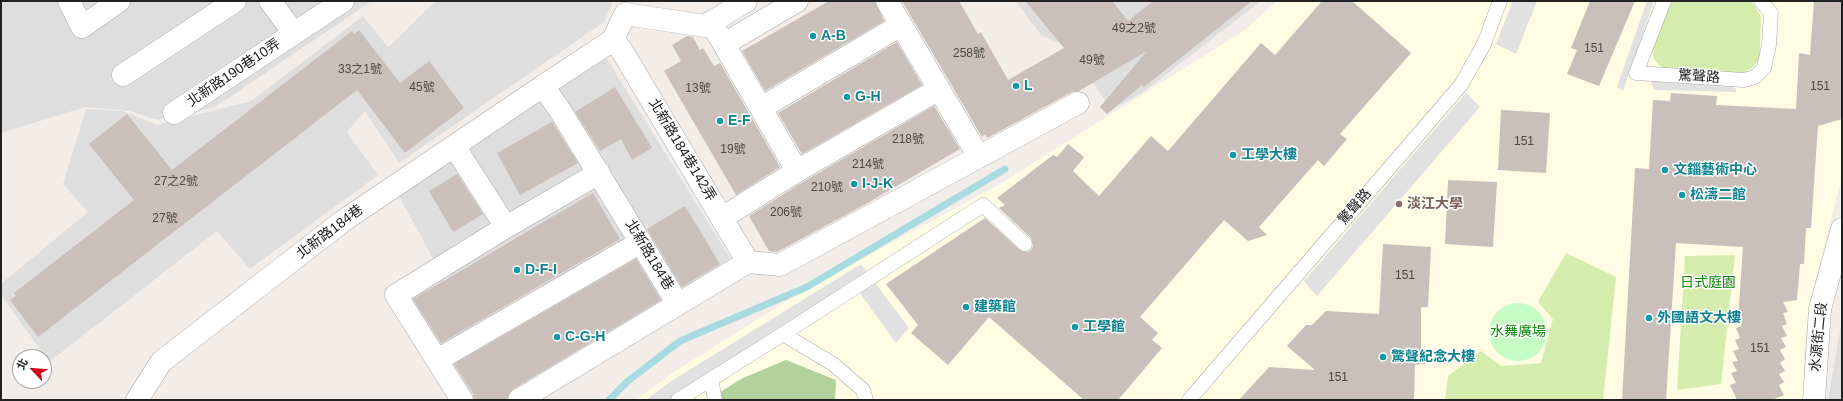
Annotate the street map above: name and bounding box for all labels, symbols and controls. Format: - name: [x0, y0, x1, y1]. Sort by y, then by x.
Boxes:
- house number: 49之2號: [1112, 22, 1156, 36]
- place label: A-B: [821, 28, 846, 44]
- marker: A-B: [808, 31, 818, 41]
- street label: 北新路190巷10弄: [184, 36, 284, 110]
- house number: 151: [1584, 42, 1604, 56]
- house number: 258號: [953, 47, 985, 61]
- house number: 49號: [1079, 54, 1105, 68]
- house number: 33之1號: [338, 63, 382, 77]
- street label: 驚聲路: [1677, 67, 1721, 87]
- place label: L: [1024, 78, 1033, 94]
- house number: 151: [1810, 80, 1830, 94]
- house number: 45號: [409, 81, 435, 95]
- marker: L: [1011, 81, 1021, 91]
- house number: 13號: [685, 82, 711, 96]
- place label: G-H: [855, 89, 881, 105]
- marker: G-H: [842, 92, 852, 102]
- street label: 北新路184巷142弄: [645, 96, 719, 204]
- place label: E-F: [728, 113, 751, 129]
- marker: E-F: [715, 116, 725, 126]
- house number: 218號: [892, 133, 924, 147]
- house number: 151: [1514, 135, 1534, 149]
- house number: 19號: [720, 143, 746, 157]
- place label: 工學大樓: [1241, 147, 1297, 163]
- marker: 工學大樓: [1228, 150, 1238, 160]
- house number: 214號: [852, 158, 884, 172]
- place label: 文錙藝術中心: [1673, 162, 1757, 178]
- marker: 文錙藝術中心: [1660, 165, 1670, 175]
- house number: 27之2號: [154, 175, 198, 189]
- place label: I-J-K: [862, 176, 893, 192]
- marker: I-J-K: [849, 179, 859, 189]
- house number: 210號: [811, 181, 843, 195]
- street label: 驚聲路: [1335, 186, 1375, 228]
- place label: 松濤二館: [1690, 187, 1746, 203]
- marker: 松濤二館: [1677, 190, 1687, 200]
- place label: 淡江大學: [1407, 196, 1463, 212]
- marker: 淡江大學: [1394, 199, 1404, 209]
- street label: 北新路184巷: [293, 201, 367, 263]
- house number: 206號: [770, 206, 802, 220]
- house number: 27號: [152, 212, 178, 226]
- street label: 北新路184巷: [621, 217, 677, 293]
- place label: D-F-I: [525, 262, 557, 278]
- marker: D-F-I: [512, 265, 522, 275]
- house number: 151: [1395, 269, 1415, 283]
- park label: 日式庭園: [1680, 275, 1736, 291]
- place label: 建築館: [974, 299, 1016, 315]
- street label: 水源街二段: [1807, 301, 1831, 373]
- marker: 建築館: [961, 302, 971, 312]
- place label: 外國語文大樓: [1657, 310, 1741, 326]
- marker: 外國語文大樓: [1644, 313, 1654, 323]
- place label: 工學館: [1083, 319, 1125, 335]
- marker: 工學館: [1070, 322, 1080, 332]
- park label: 水舞廣場: [1490, 324, 1546, 340]
- place label: C-G-H: [565, 329, 605, 345]
- marker: C-G-H: [552, 332, 562, 342]
- house number: 151: [1750, 342, 1770, 356]
- north arrow: [12, 349, 52, 389]
- place label: 驚聲紀念大樓: [1391, 349, 1475, 365]
- marker: 驚聲紀念大樓: [1378, 352, 1388, 362]
- text: 北: [14, 357, 30, 372]
- house number: 151: [1328, 371, 1348, 385]

